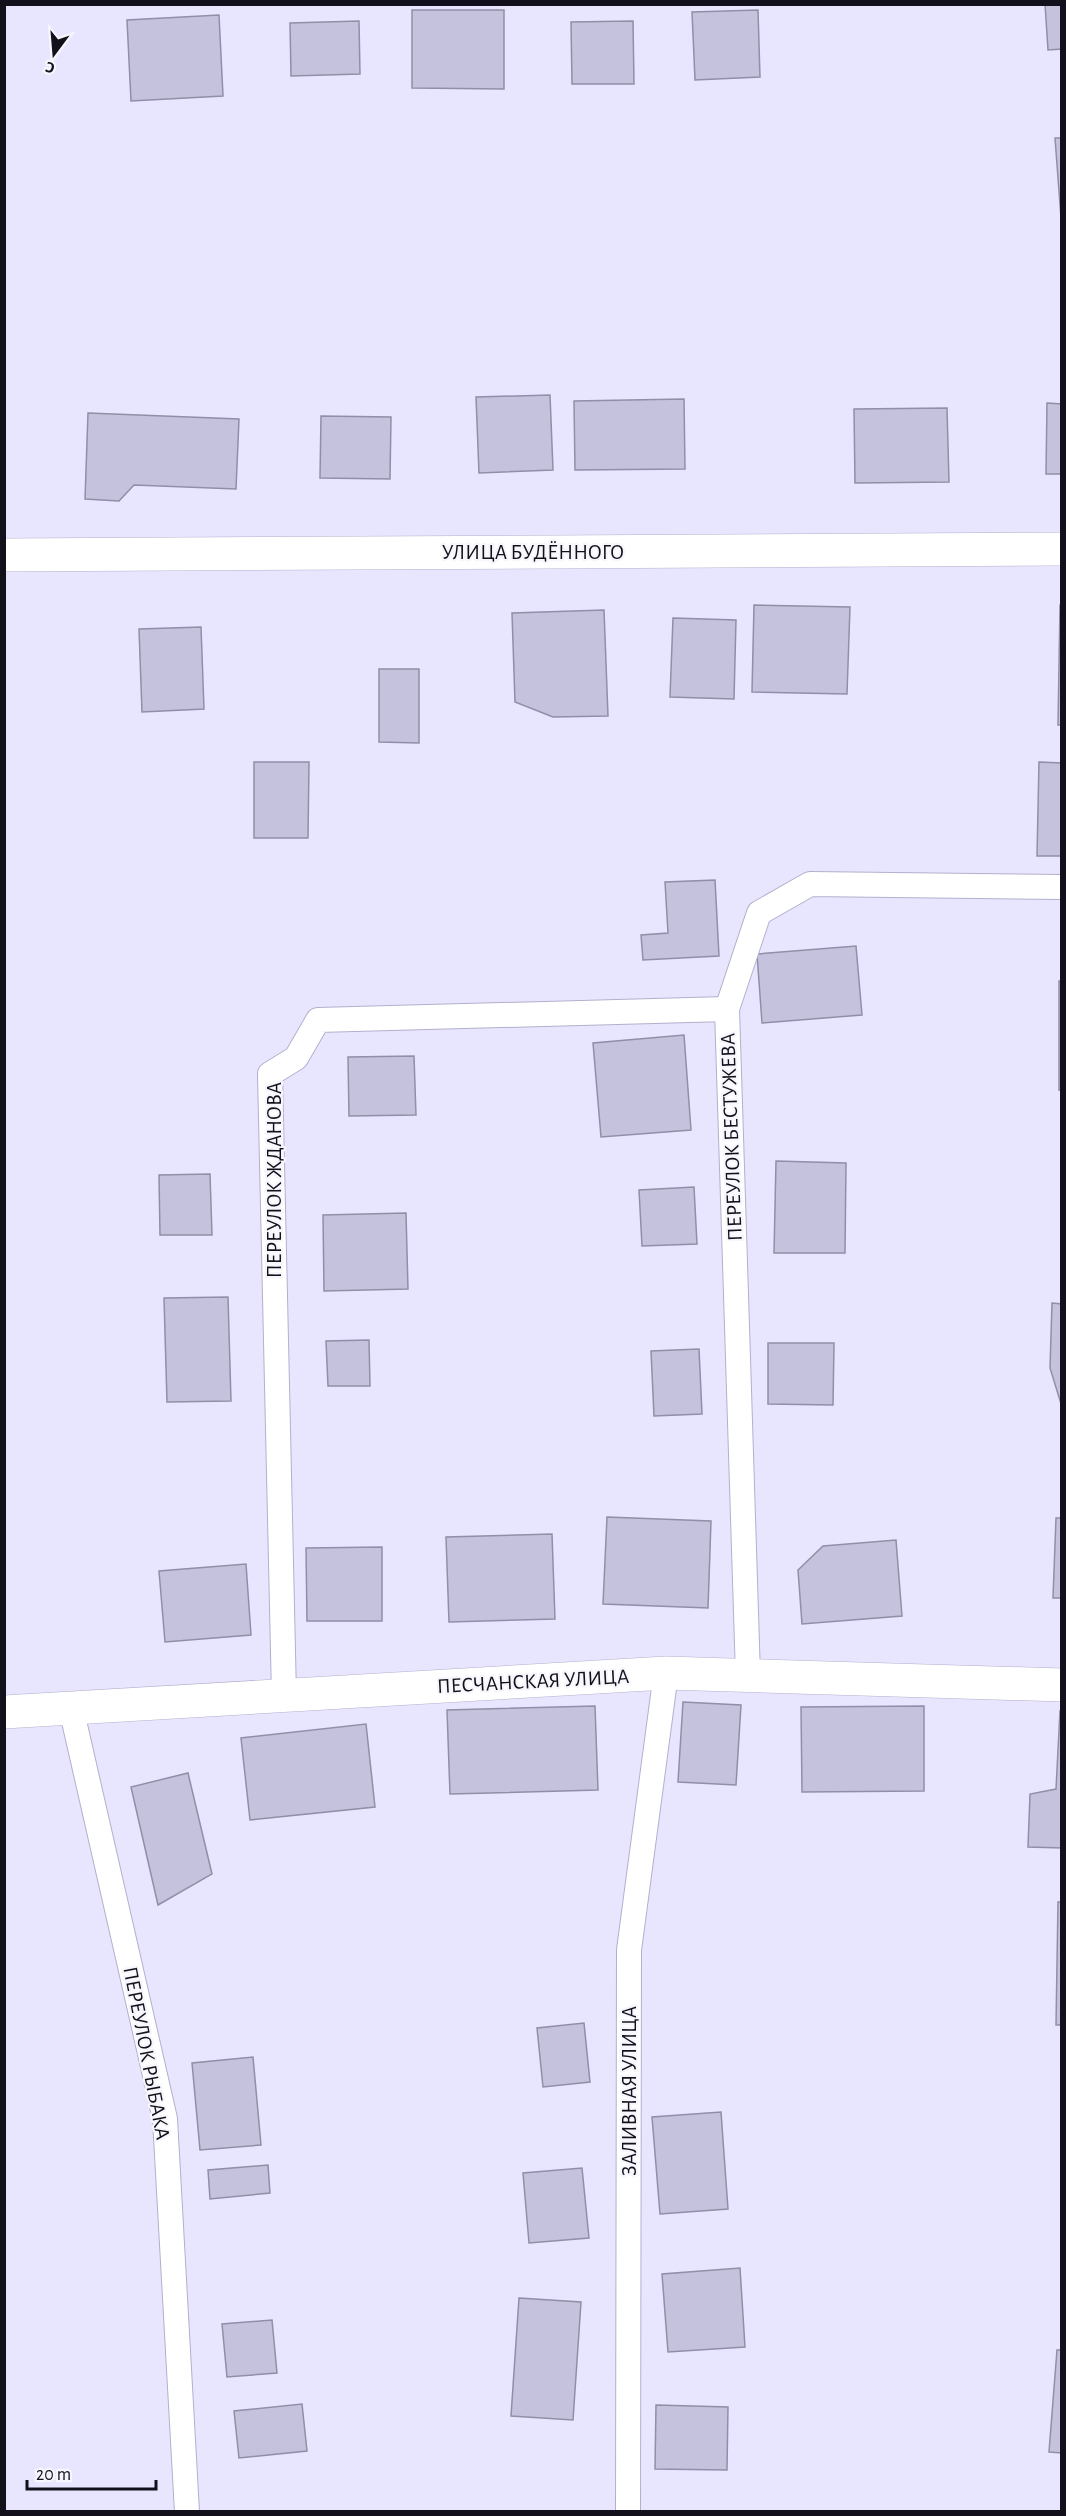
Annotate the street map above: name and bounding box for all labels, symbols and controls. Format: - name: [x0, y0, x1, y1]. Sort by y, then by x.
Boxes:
- north arrow: [24, 24, 84, 84]
- text: С: [44, 59, 57, 76]
- street label: УЛИЦА БУДЁННОГО: [442, 541, 624, 563]
- street label: ПЕРЕУЛОК БЕСТУЖЕВА: [717, 1032, 746, 1242]
- street label: ПЕРЕУЛОК ЖДАНОВА: [264, 1082, 285, 1278]
- street label: ПЕСЧАНСКАЯ УЛИЦА: [436, 1666, 630, 1697]
- street label: ПЕРЕУЛОК РЫБАКА: [119, 1965, 174, 2142]
- street label: ЗАЛИВНАЯ УЛИЦА: [619, 2006, 640, 2176]
- scale bar: [27, 2453, 156, 2491]
- text: 20 m: [36, 2466, 71, 2484]

